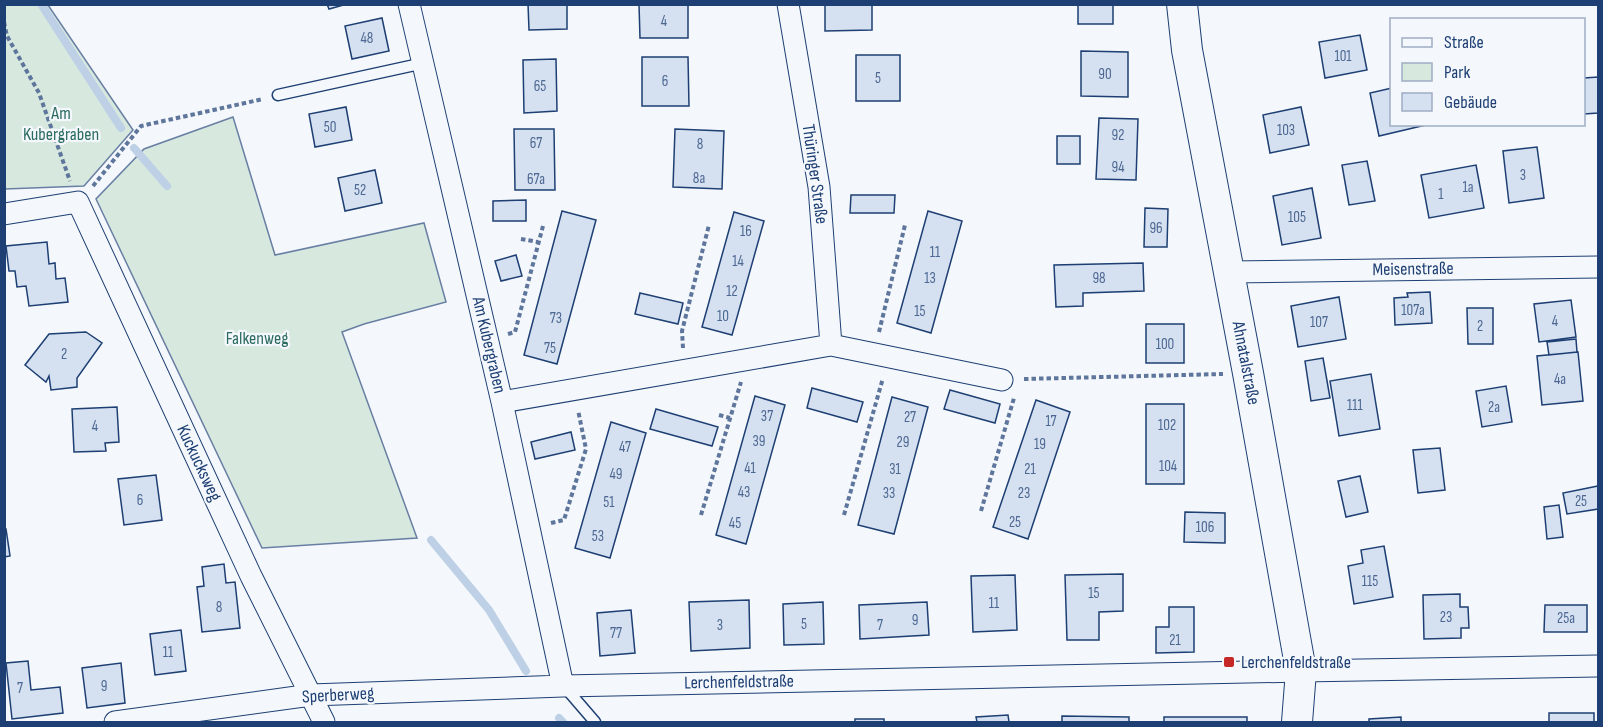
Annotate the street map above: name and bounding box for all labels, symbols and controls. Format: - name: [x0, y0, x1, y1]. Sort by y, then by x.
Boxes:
- house number: 4: [661, 12, 667, 31]
- legend: [1390, 18, 1585, 126]
- house number: 48: [361, 29, 373, 48]
- text: Straße: [1444, 32, 1484, 53]
- house number: 101: [1334, 47, 1352, 66]
- text: Park: [1444, 62, 1470, 83]
- house number: 90: [1098, 65, 1112, 84]
- house number: 5: [875, 69, 881, 88]
- house number: 6: [662, 72, 668, 91]
- house number: 65: [534, 77, 546, 96]
- text: Gebäude: [1444, 92, 1497, 113]
- park label: Am Kubergraben: [23, 103, 99, 145]
- house number: 50: [324, 118, 336, 137]
- house number: 103: [1277, 121, 1295, 140]
- street label: Thüringer Straße: [798, 123, 832, 225]
- house number: 92: [1112, 126, 1124, 145]
- house number: 67: [530, 134, 542, 153]
- house number: 8: [697, 135, 703, 154]
- house number: 94: [1112, 158, 1124, 177]
- house number: 3: [1520, 166, 1526, 185]
- house number: 8a: [693, 169, 705, 188]
- house number: 67a: [527, 170, 545, 189]
- house number: 1a: [1462, 178, 1474, 197]
- house number: 52: [354, 181, 366, 200]
- house number: 1: [1438, 185, 1444, 204]
- house number: 105: [1288, 208, 1306, 227]
- house number: 96: [1149, 219, 1163, 238]
- house number: 16: [740, 222, 752, 241]
- house number: 11: [930, 243, 941, 262]
- house number: 14: [732, 252, 744, 271]
- street label: Meisenstraße: [1372, 258, 1454, 280]
- house number: 13: [924, 269, 936, 288]
- house number: 98: [1092, 269, 1106, 288]
- house number: 12: [726, 282, 738, 301]
- street label: Am Kubergraben: [467, 294, 510, 395]
- house number: 107a: [1401, 301, 1425, 320]
- house number: 15: [914, 302, 926, 321]
- house number: 10: [717, 307, 729, 326]
- house number: 73: [550, 309, 562, 328]
- house number: 4: [1552, 312, 1558, 331]
- house number: 107: [1310, 313, 1328, 332]
- house number: 2: [1477, 317, 1483, 336]
- street label: Ahnatalstraße: [1227, 319, 1264, 406]
- park label: Falkenweg: [226, 328, 288, 349]
- house number: 100: [1156, 335, 1174, 354]
- house number: 75: [544, 339, 556, 358]
- house number: 2: [61, 345, 67, 364]
- house number: 4a: [1554, 370, 1566, 389]
- house number: 111: [1347, 396, 1364, 415]
- house number: 2a: [1488, 398, 1500, 417]
- house number: 37: [761, 407, 773, 426]
- house number: 27: [904, 408, 916, 427]
- house number: 17: [1045, 412, 1057, 431]
- house number: 102: [1158, 416, 1176, 435]
- house number: 4: [92, 417, 98, 436]
- street label: Kuckucksweg: [172, 421, 226, 505]
- house number: 39: [753, 432, 765, 451]
- house number: 29: [897, 433, 909, 452]
- house number: 19: [1034, 435, 1046, 454]
- house number: 47: [619, 438, 631, 457]
- house number: 104: [1159, 457, 1177, 476]
- house number: 41: [744, 459, 757, 478]
- house number: 31: [889, 460, 902, 479]
- house number: 21: [1024, 460, 1036, 479]
- house number: 49: [610, 465, 622, 484]
- house number: 43: [738, 483, 750, 502]
- house number: 33: [883, 484, 895, 503]
- house number: 23: [1018, 484, 1030, 503]
- house number: 6: [137, 491, 143, 510]
- house number: 25: [1575, 492, 1587, 511]
- house number: 51: [603, 493, 615, 512]
- house number: 25: [1009, 513, 1021, 532]
- house number: 45: [729, 514, 741, 533]
- house number: 106: [1196, 518, 1214, 537]
- house number: 53: [592, 527, 604, 546]
- house number: 115: [1362, 572, 1378, 591]
- house number: 15: [1088, 584, 1100, 603]
- house number: 11: [989, 594, 1000, 613]
- house number: 8: [216, 598, 222, 617]
- house number: 23: [1440, 608, 1452, 627]
- house number: 25a: [1557, 609, 1575, 628]
- house number: 9: [912, 611, 918, 630]
- house number: 5: [801, 615, 807, 634]
- house number: 3: [717, 616, 723, 635]
- house number: 7: [877, 616, 883, 635]
- house number: 77: [610, 624, 622, 643]
- house number: 21: [1169, 631, 1181, 650]
- house number: 11: [163, 643, 174, 662]
- place label: Lerchenfeldstraße: [1241, 652, 1351, 673]
- marker: Lerchenfeldstraße: [1222, 655, 1236, 669]
- street label: Lerchenfeldstraße: [684, 671, 794, 693]
- house number: 9: [101, 677, 107, 696]
- house number: 7: [17, 679, 23, 698]
- street label: Sperberweg: [301, 683, 375, 707]

